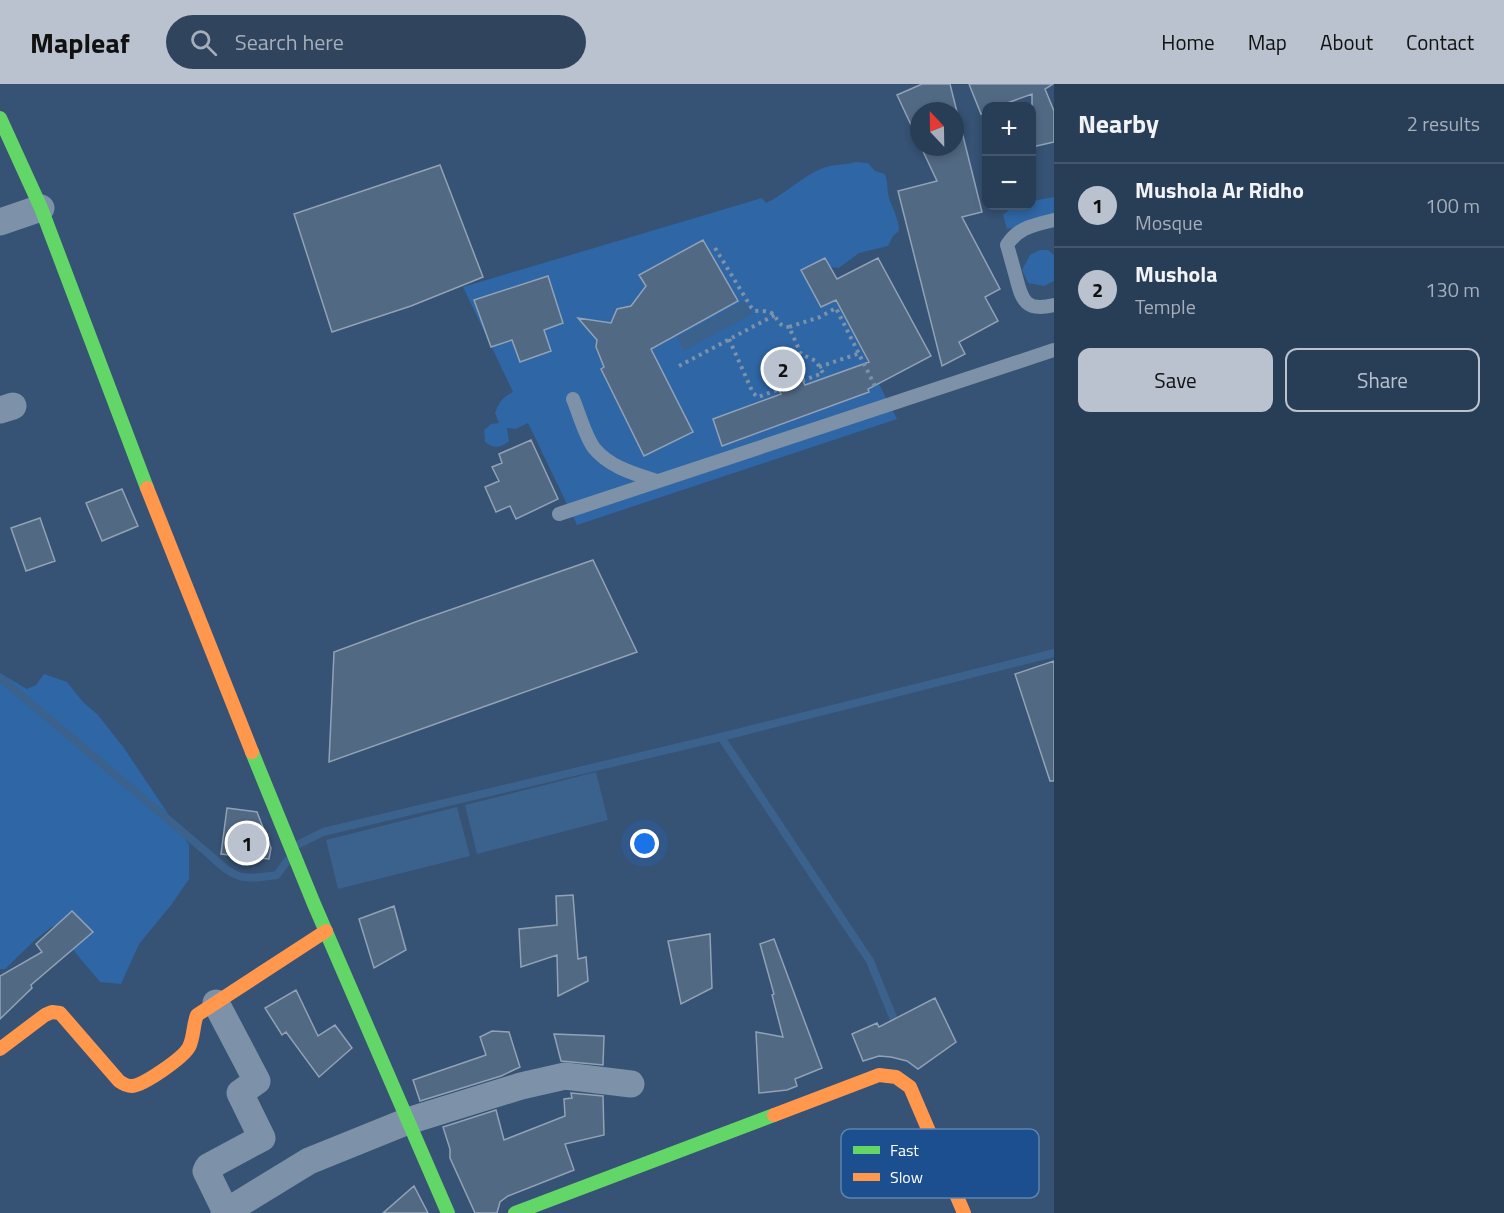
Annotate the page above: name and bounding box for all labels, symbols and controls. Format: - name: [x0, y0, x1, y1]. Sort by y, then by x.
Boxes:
- search box: [166, 15, 586, 69]
- text: Mapleaf: [30, 21, 130, 64]
- text: Search here: [235, 25, 344, 59]
- icon: search: [187, 26, 220, 59]
- text: Home: [1161, 26, 1215, 58]
- text: Map: [1248, 26, 1287, 58]
- text: About: [1320, 26, 1373, 58]
- text: Contact: [1406, 26, 1474, 58]
- north arrow: [910, 102, 964, 156]
- map controls: [982, 102, 1036, 210]
- button: +: [982, 102, 1036, 156]
- text: Nearby: [1078, 104, 1159, 143]
- text: 2 results: [1407, 108, 1480, 139]
- button: −: [982, 156, 1036, 210]
- text: Mushola Ar Ridho: [1135, 173, 1304, 207]
- text: 1: [1092, 190, 1103, 221]
- text: 100 m: [1425, 190, 1480, 221]
- text: Mosque: [1135, 207, 1203, 238]
- text: Mushola: [1135, 257, 1217, 291]
- text: 2: [1092, 274, 1103, 305]
- text: 130 m: [1425, 274, 1480, 305]
- text: Temple: [1135, 291, 1196, 322]
- pin: 2: [764, 346, 802, 392]
- button: Save: [1078, 348, 1273, 412]
- button: Share: [1285, 348, 1480, 412]
- pin: 1: [228, 820, 266, 866]
- your location: [630, 829, 659, 858]
- legend: [841, 1129, 1039, 1198]
- text: Fast: [890, 1138, 919, 1162]
- text: Slow: [890, 1165, 923, 1189]

